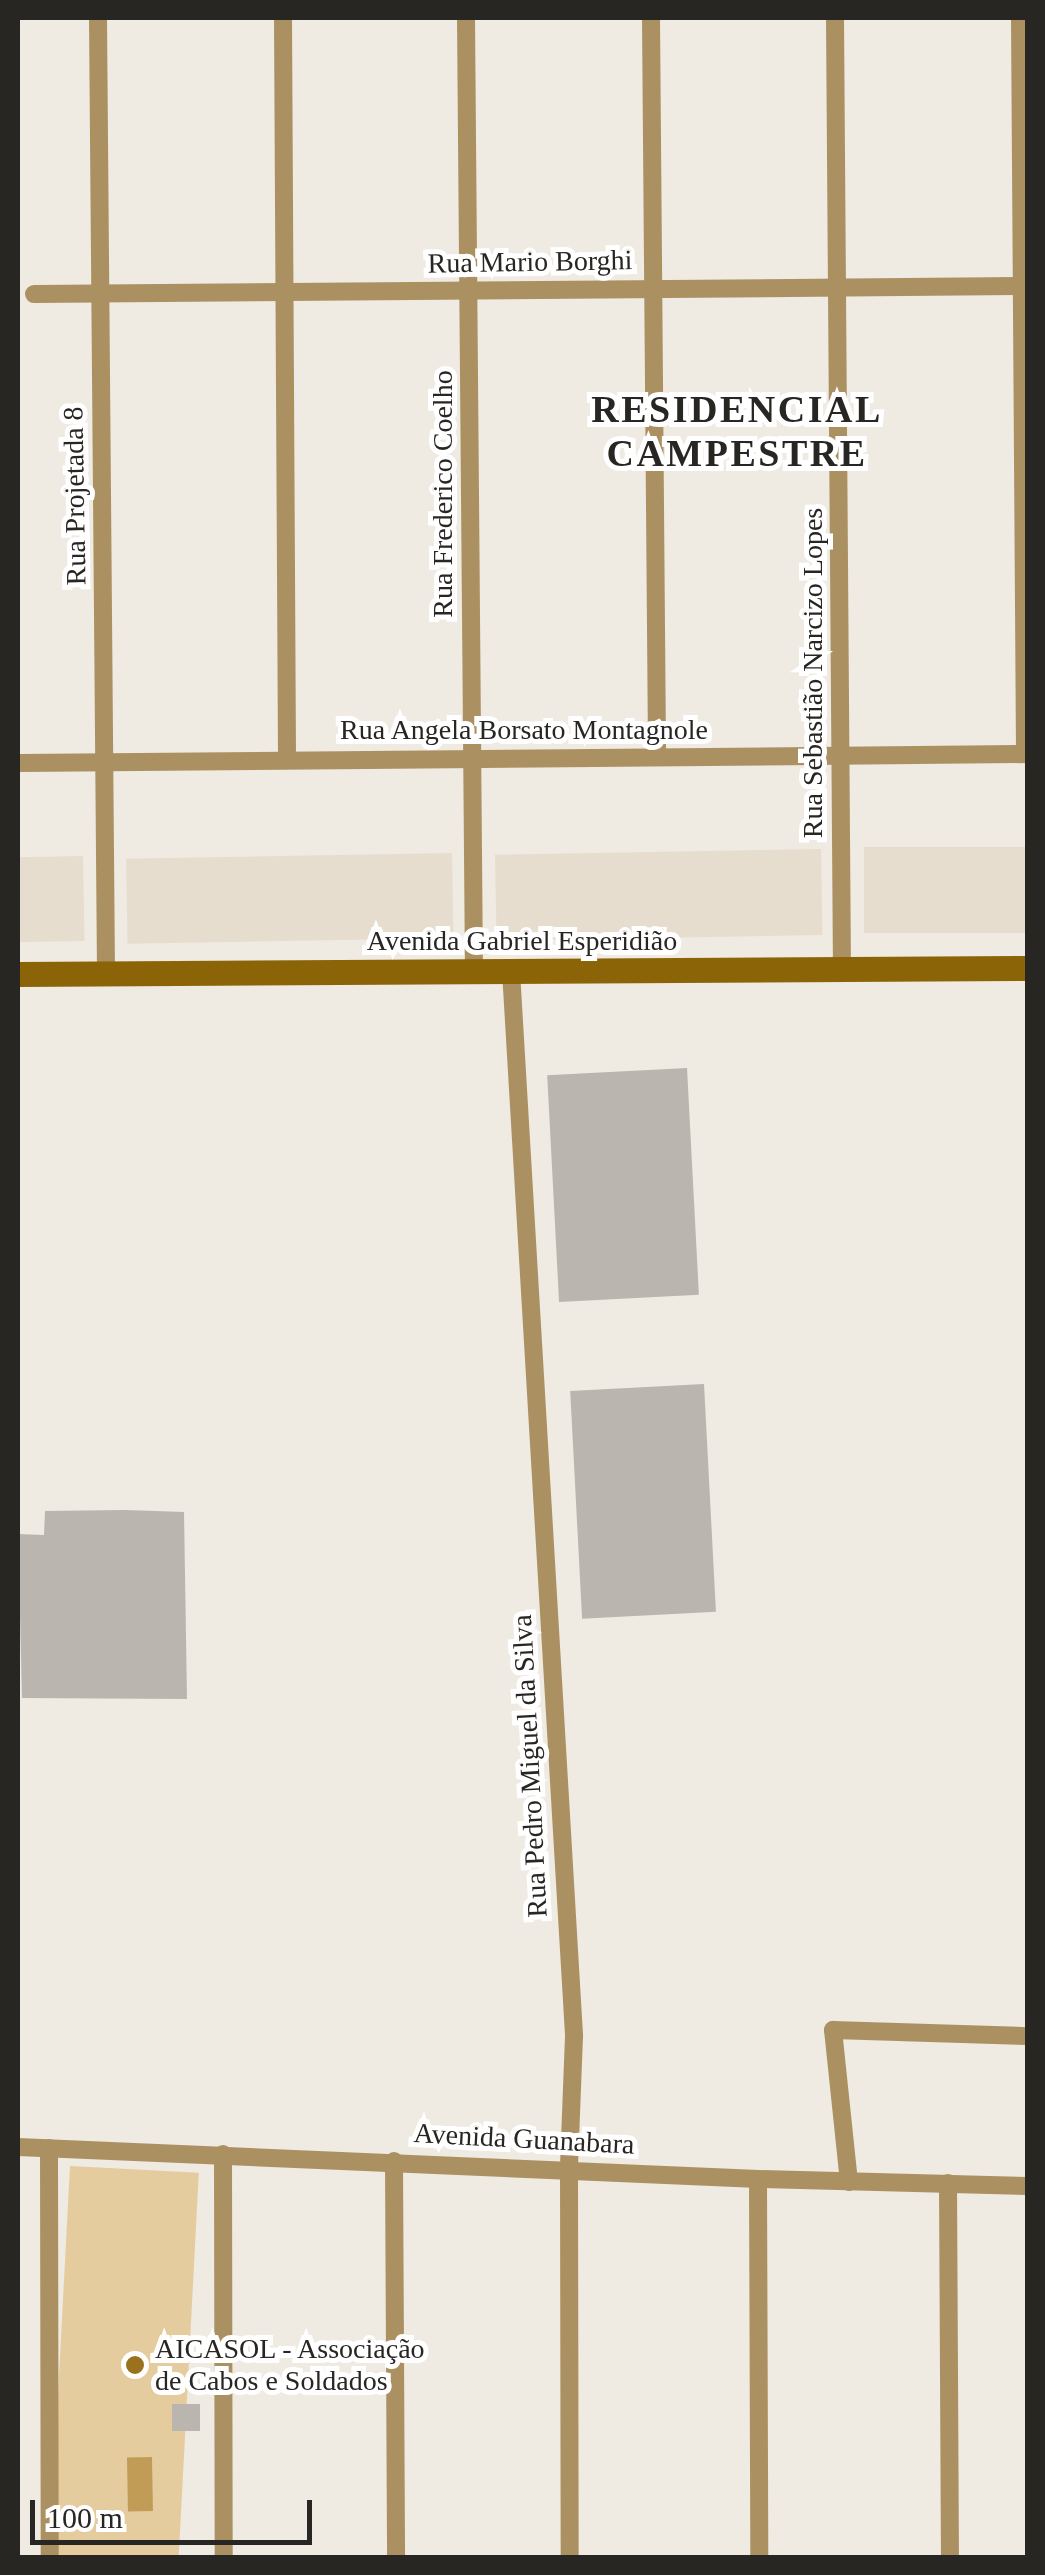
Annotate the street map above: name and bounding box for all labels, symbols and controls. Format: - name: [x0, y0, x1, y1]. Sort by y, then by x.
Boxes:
- street label: Rua Mario Borghi: [427, 243, 633, 281]
- street label: Rua Frederico Coelho: [426, 370, 460, 618]
- district label: RESIDENCIAL CAMPESTRE: [591, 387, 883, 476]
- street label: Rua Projetada 8: [57, 406, 93, 586]
- street label: Rua Sebastião Narcizo Lopes: [796, 508, 830, 838]
- street label: Rua Angela Borsato Montagnole: [339, 713, 709, 747]
- street label: Avenida Gabriel Esperidião: [367, 924, 677, 958]
- street label: Rua Pedro Miguel da Silva: [505, 1614, 555, 1918]
- street label: Avenida Guanabara: [413, 2116, 635, 2162]
- place label: AICASOL - Associação de Cabos e Soldados: [155, 2332, 427, 2398]
- marker: AICASOL - Associação de Cabos e Soldados: [124, 2354, 146, 2376]
- scale bar: [35, 2480, 318, 2542]
- text: 100 m: [47, 2501, 123, 2534]

